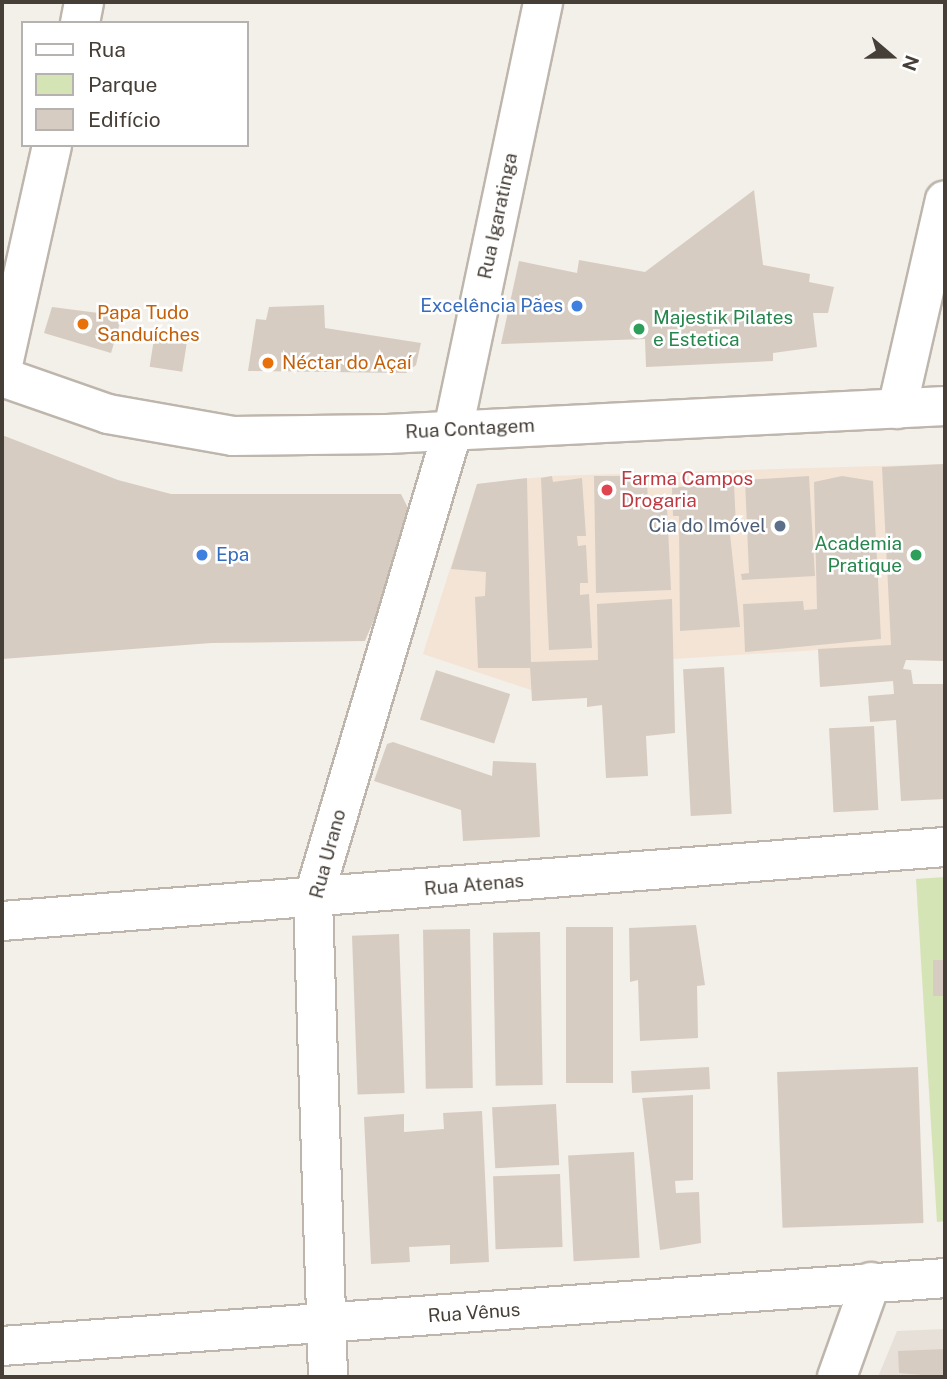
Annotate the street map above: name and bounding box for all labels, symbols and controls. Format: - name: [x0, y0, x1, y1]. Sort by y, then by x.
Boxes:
- legend: [21, 21, 248, 147]
- north arrow: [856, 21, 926, 91]
- text: Rua: [88, 37, 126, 62]
- text: N: [898, 52, 924, 74]
- text: Parque: [88, 72, 157, 97]
- text: Edifício: [88, 107, 161, 132]
- street label: Rua Igaratinga: [473, 151, 523, 281]
- place label: Excelência Pães: [420, 295, 563, 317]
- marker: Excelência Pães: [569, 298, 585, 314]
- place label: Papa Tudo Sanduíches: [97, 302, 200, 346]
- place label: Majestik Pilates e Estetica: [653, 307, 793, 351]
- marker: Papa Tudo Sanduíches: [75, 316, 91, 332]
- marker: Majestik Pilates e Estetica: [631, 321, 647, 337]
- place label: Néctar do Açaí: [282, 352, 412, 374]
- marker: Néctar do Açaí: [260, 355, 276, 371]
- street label: Rua Contagem: [405, 414, 535, 444]
- place label: Farma Campos Drogaria: [621, 468, 753, 512]
- marker: Farma Campos Drogaria: [599, 482, 615, 498]
- place label: Cia do Imóvel: [648, 515, 766, 537]
- marker: Cia do Imóvel: [772, 518, 788, 534]
- place label: Academia Pratique: [814, 533, 902, 577]
- place label: Epa: [216, 544, 249, 566]
- marker: Epa: [194, 547, 210, 563]
- marker: Academia Pratique: [908, 547, 924, 563]
- street label: Rua Urano: [305, 807, 351, 901]
- street label: Rua Atenas: [423, 869, 525, 901]
- street label: Rua Vênus: [427, 1298, 521, 1328]

